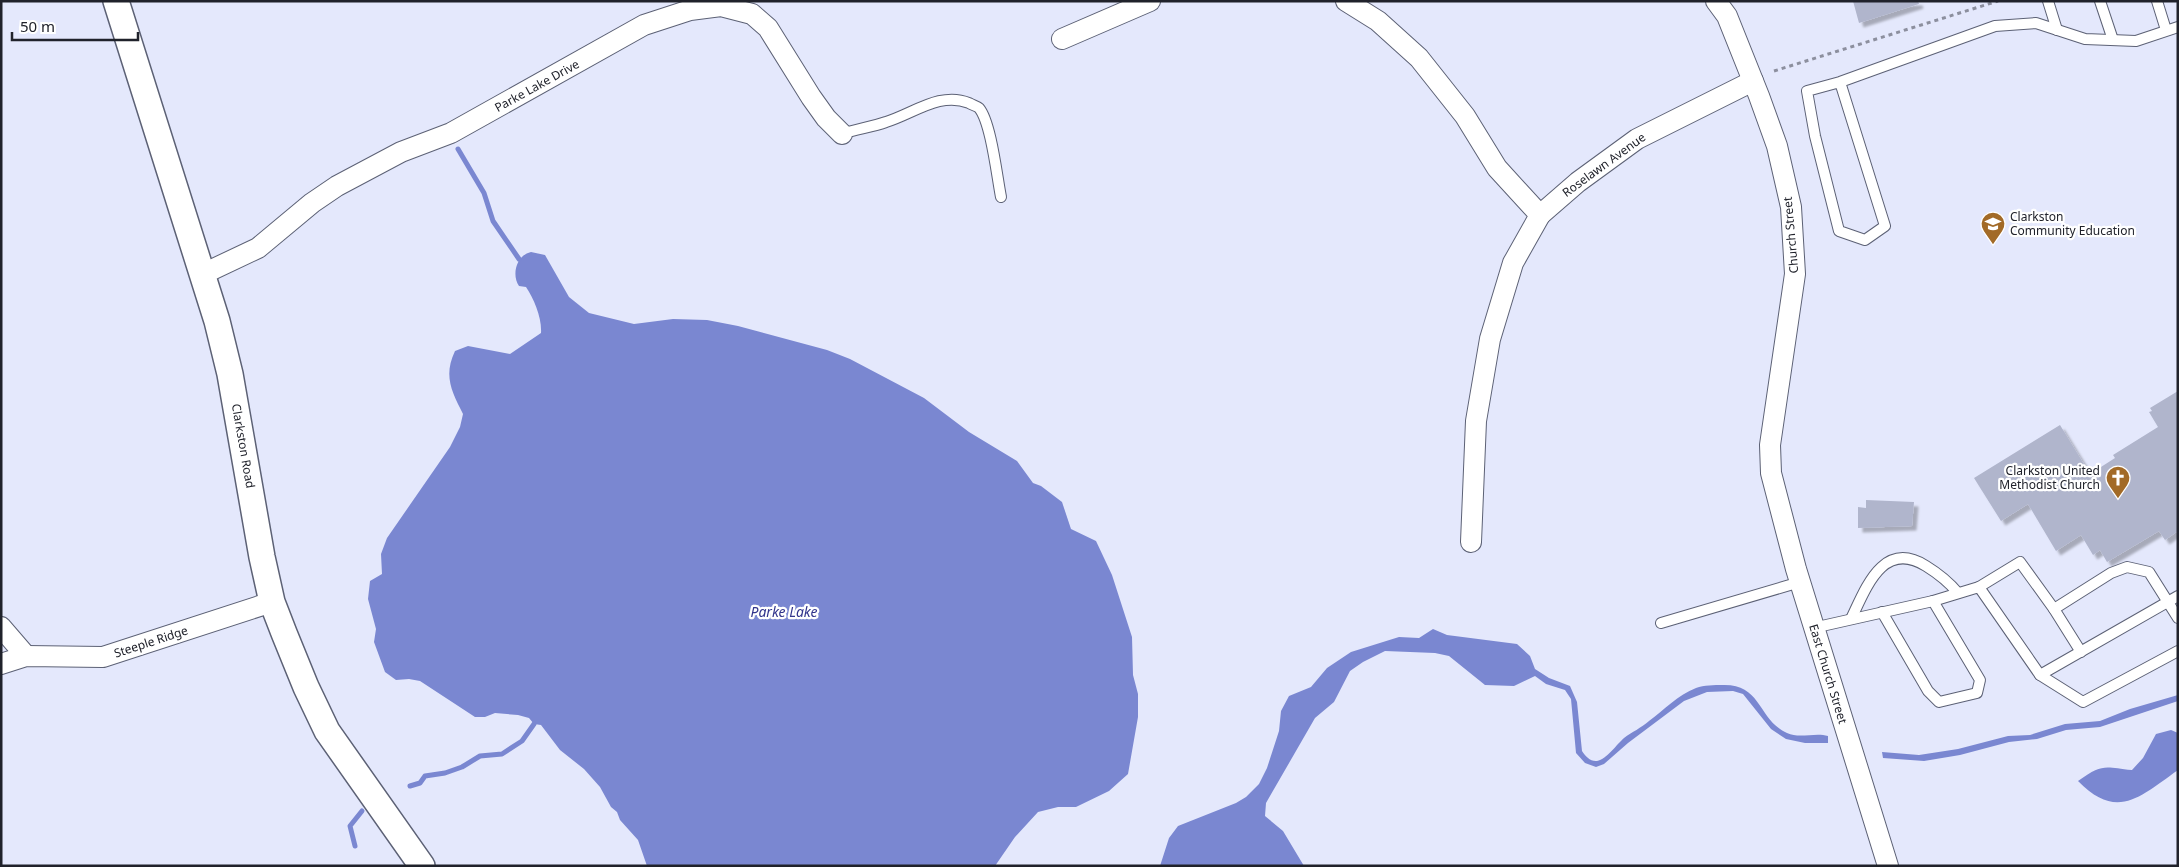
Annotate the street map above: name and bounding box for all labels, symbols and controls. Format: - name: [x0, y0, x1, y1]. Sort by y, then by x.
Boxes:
- scale bar: [12, 10, 139, 42]
- text: 50 m: [20, 16, 55, 36]
- street label: Parke Lake Drive: [491, 55, 582, 116]
- street label: Roselawn Avenue: [1559, 128, 1649, 201]
- street label: Church Street: [1779, 195, 1802, 274]
- place label: Clarkston Community Education: [2010, 208, 2135, 239]
- school or university icon: Clarkston Community Education: [1980, 211, 2006, 245]
- street label: Clarkston Road: [228, 402, 259, 489]
- place label: Clarkston United Methodist Church: [1999, 462, 2100, 493]
- church icon: Clarkston United Methodist Church: [2105, 465, 2131, 499]
- water label: Parke Lake: [750, 602, 818, 621]
- street label: Steeple Ridge: [112, 621, 190, 661]
- street label: East Church Street: [1805, 622, 1852, 726]

